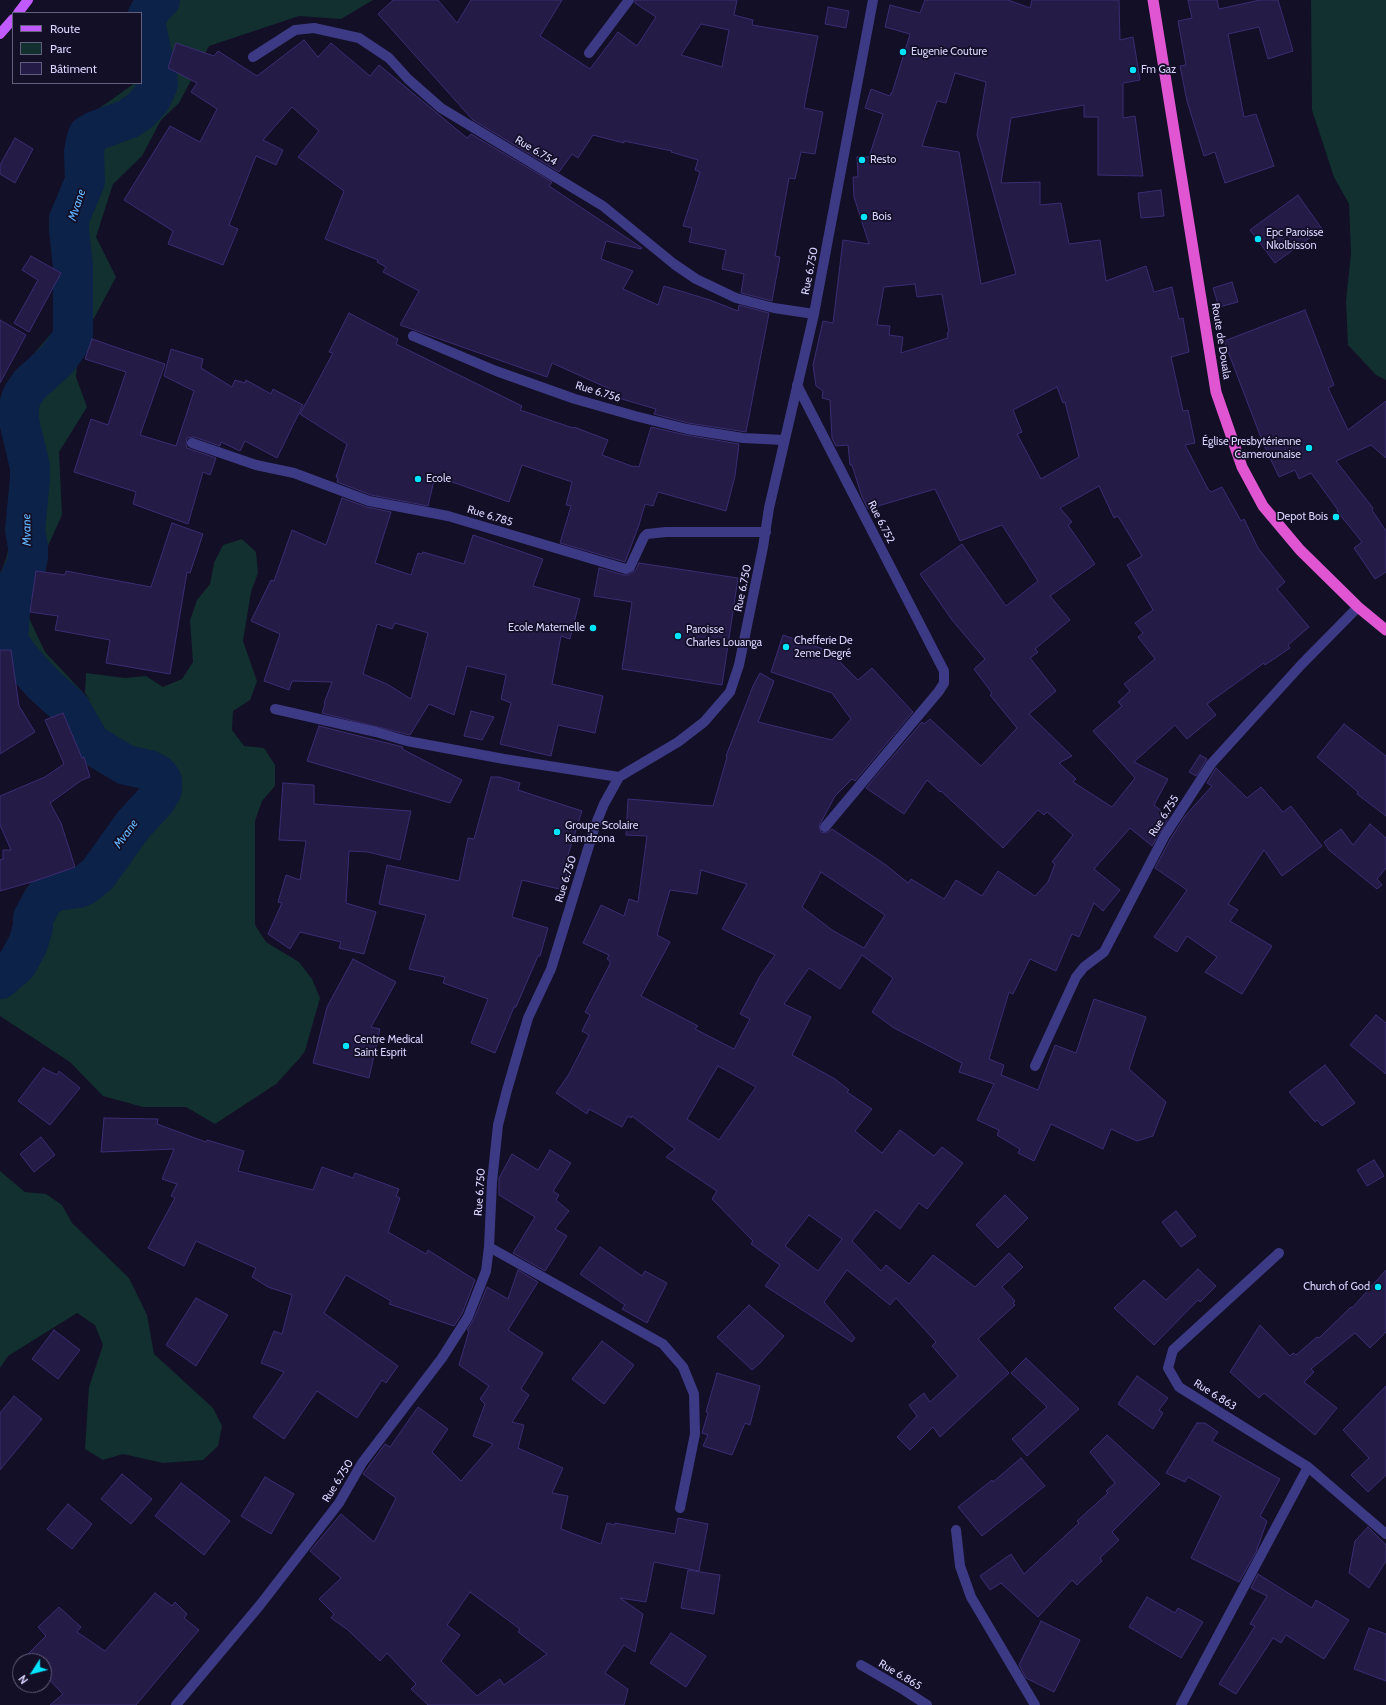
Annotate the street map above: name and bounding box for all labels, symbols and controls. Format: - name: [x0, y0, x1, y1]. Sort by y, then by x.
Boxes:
- legend: [12, 12, 142, 84]
- text: Route: [50, 21, 80, 36]
- text: Parc: [50, 41, 72, 56]
- place label: Eugenie Couture: [911, 45, 987, 59]
- marker: Eugenie Couture: [898, 47, 908, 57]
- text: Bâtiment: [50, 61, 97, 76]
- place label: Fm Gaz: [1141, 63, 1176, 77]
- marker: Fm Gaz: [1128, 65, 1138, 75]
- street label: Rue 6.754: [513, 133, 559, 169]
- place label: Resto: [870, 153, 896, 167]
- marker: Resto: [857, 155, 867, 165]
- water label: Mvane: [65, 187, 89, 223]
- place label: Bois: [872, 210, 892, 224]
- marker: Bois: [859, 212, 869, 222]
- place label: Epc Paroisse Nkolbisson: [1266, 226, 1323, 252]
- marker: Epc Paroisse Nkolbisson: [1253, 234, 1263, 244]
- street label: Rue 6.750: [799, 246, 821, 296]
- street label: Route de Douala: [1208, 302, 1234, 380]
- street label: Rue 6.756: [574, 379, 622, 405]
- place label: Église Presbytérienne Camerounaise: [1202, 435, 1301, 461]
- marker: Église Presbytérienne Camerounaise: [1304, 443, 1314, 453]
- place label: Ecole: [426, 472, 451, 486]
- marker: Ecole: [413, 474, 423, 484]
- street label: Rue 6.752: [865, 498, 897, 546]
- street label: Rue 6.785: [466, 503, 514, 529]
- place label: Depot Bois: [1277, 510, 1328, 524]
- marker: Depot Bois: [1331, 512, 1341, 522]
- water label: Mvane: [20, 514, 34, 546]
- street label: Rue 6.750: [732, 563, 754, 613]
- place label: Ecole Maternelle: [508, 621, 585, 635]
- marker: Ecole Maternelle: [588, 623, 598, 633]
- place label: Paroisse Charles Louanga: [686, 623, 762, 649]
- marker: Paroisse Charles Louanga: [673, 631, 683, 641]
- place label: Chefferie De 2eme Degré: [794, 634, 853, 660]
- marker: Chefferie De 2eme Degré: [781, 642, 791, 652]
- street label: Rue 6.755: [1146, 793, 1182, 839]
- water label: Mvane: [111, 817, 141, 851]
- place label: Groupe Scolaire Kamdzona: [565, 819, 638, 845]
- marker: Groupe Scolaire Kamdzona: [552, 827, 562, 837]
- street label: Rue 6.750: [553, 854, 579, 904]
- place label: Centre Medical Saint Esprit: [354, 1033, 423, 1059]
- marker: Centre Medical Saint Esprit: [341, 1041, 351, 1051]
- street label: Rue 6.750: [472, 1168, 488, 1216]
- place label: Church of God: [1303, 1280, 1370, 1294]
- marker: Church of God: [1373, 1282, 1383, 1292]
- street label: Rue 6.863: [1191, 1377, 1239, 1413]
- street label: Rue 6.750: [320, 1457, 356, 1505]
- north arrow: [12, 1653, 52, 1693]
- street label: Rue 6.865: [876, 1657, 924, 1693]
- text: N: [15, 1672, 31, 1687]

